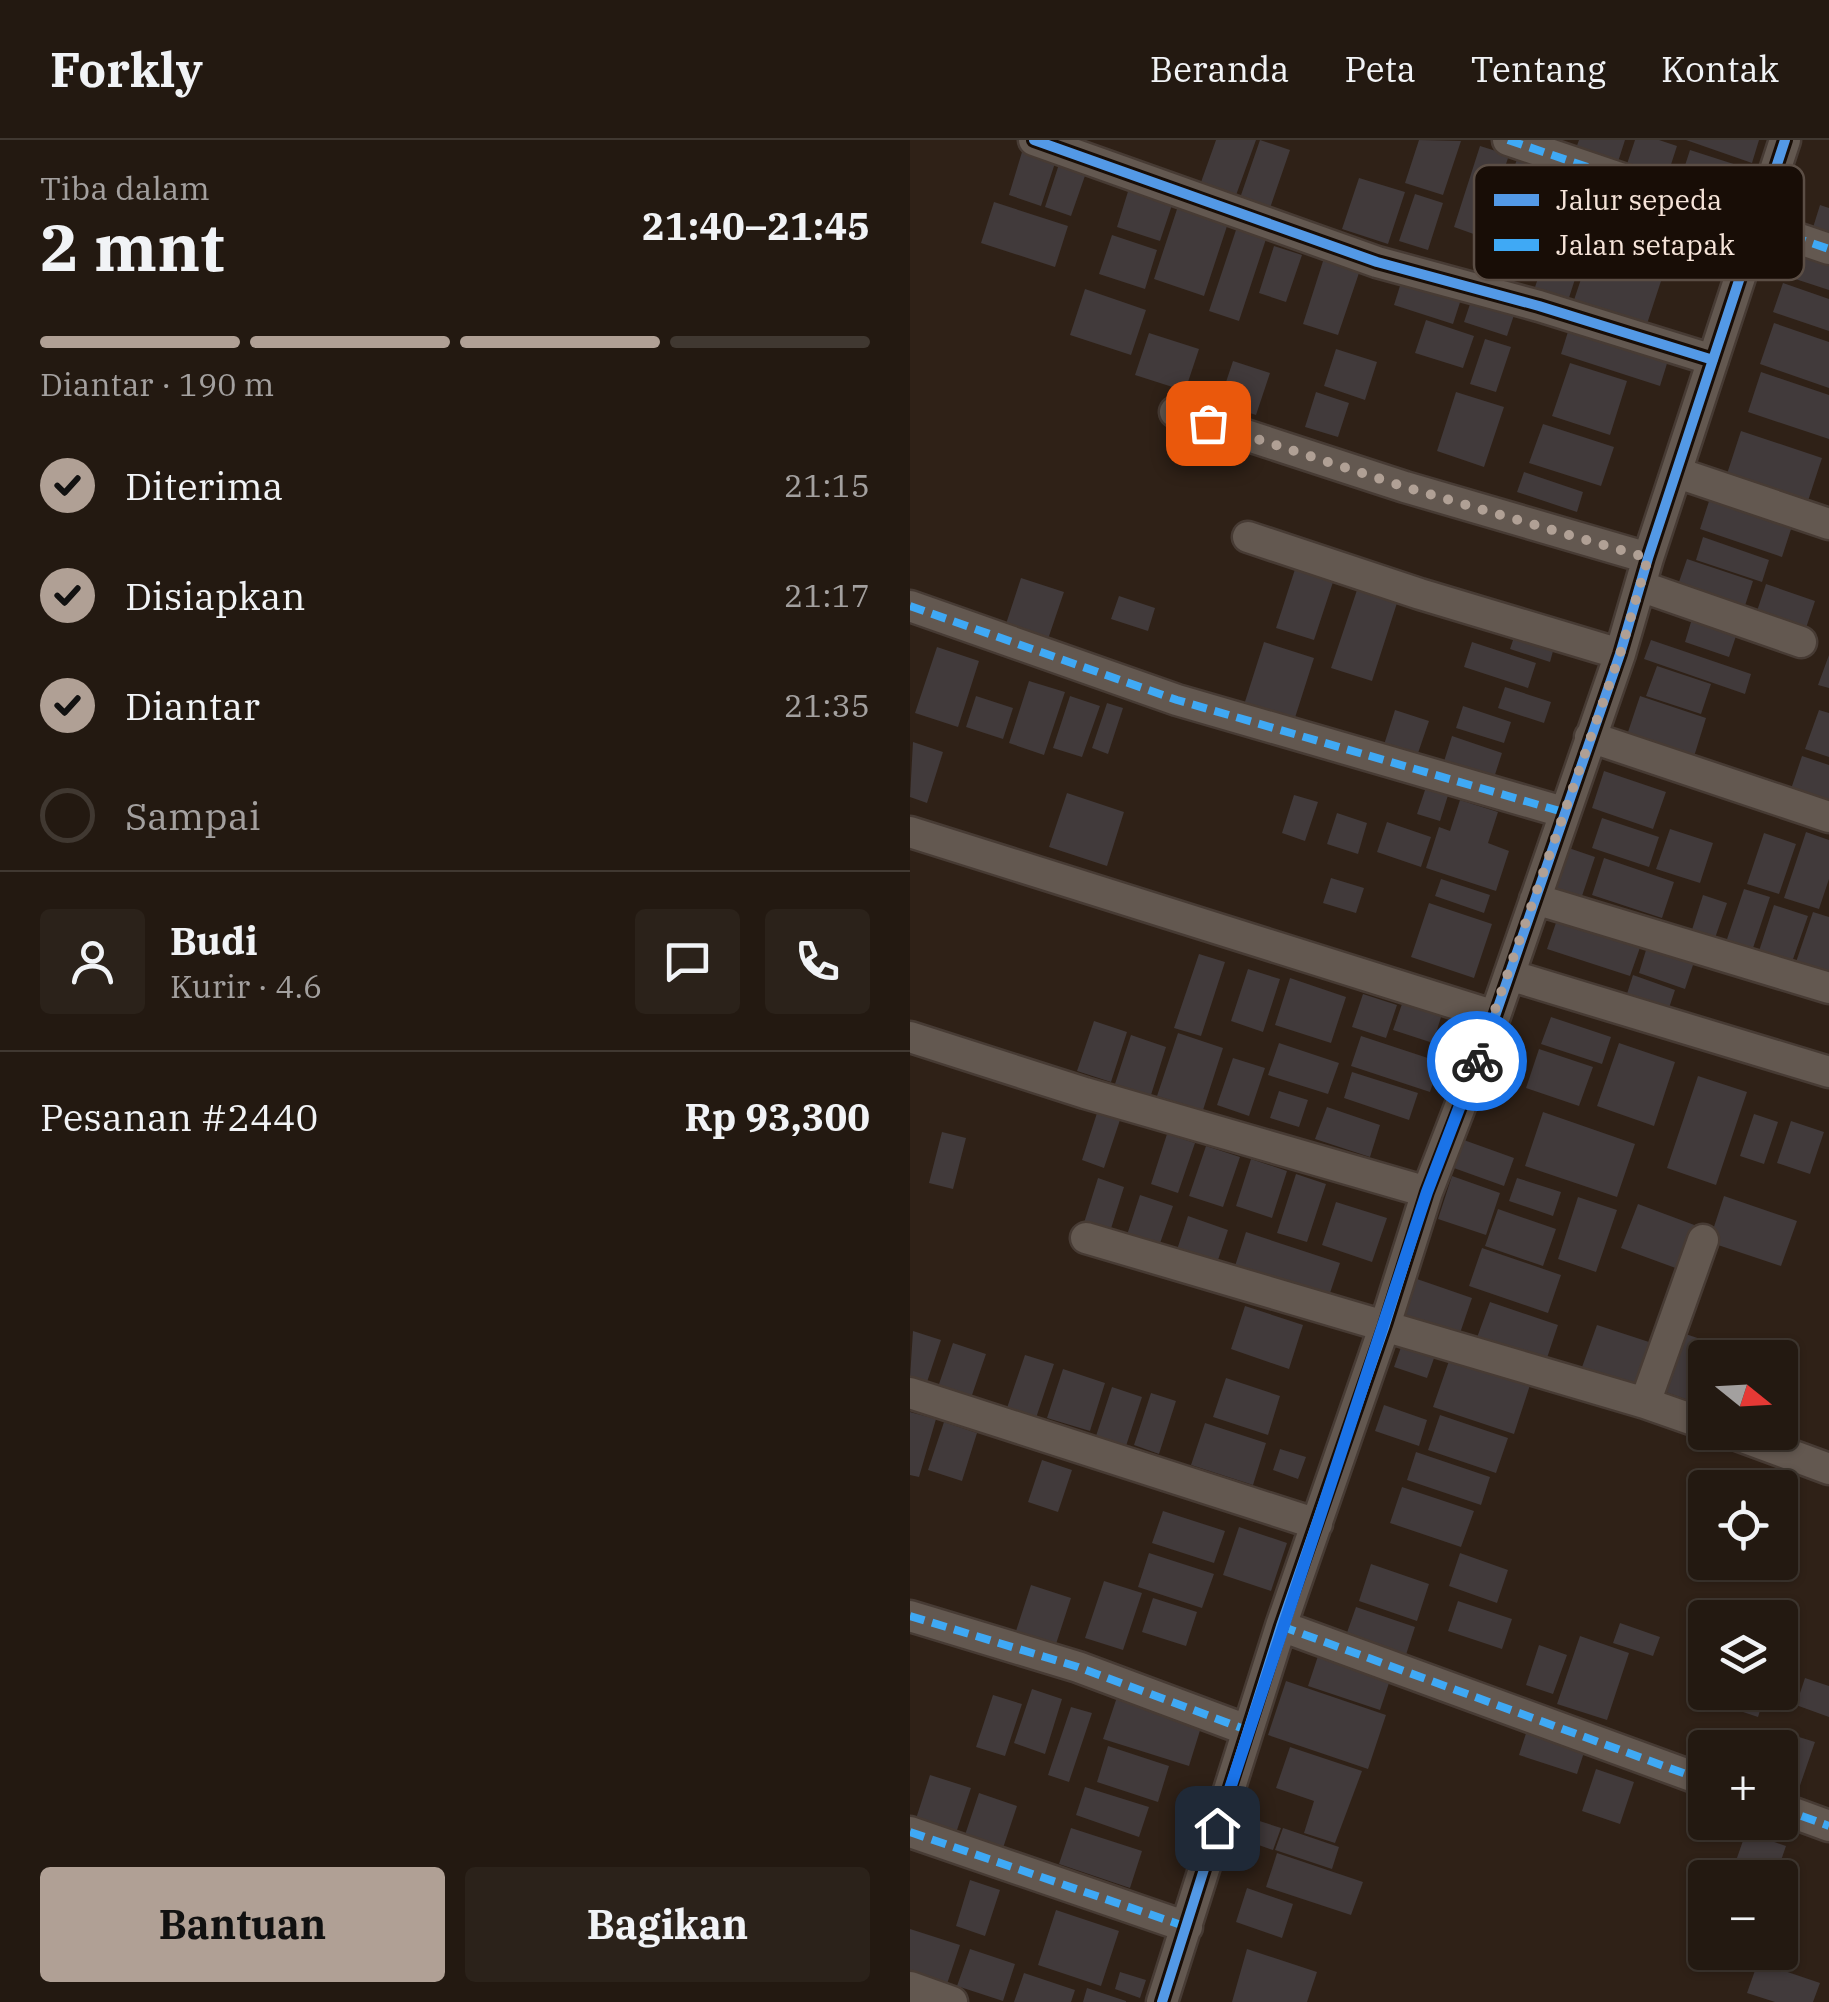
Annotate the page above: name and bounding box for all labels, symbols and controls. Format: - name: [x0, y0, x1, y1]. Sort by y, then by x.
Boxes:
- text: Forkly: [50, 38, 203, 100]
- text: Beranda: [1150, 46, 1289, 92]
- text: Peta: [1344, 46, 1416, 92]
- text: Tentang: [1471, 46, 1606, 92]
- text: Kontak: [1661, 46, 1779, 92]
- legend: [1474, 165, 1804, 280]
- text: Tiba dalam: [40, 167, 210, 209]
- text: Jalur sepeda: [1556, 181, 1722, 218]
- text: 21:40–21:45: [642, 201, 870, 250]
- text: 2 mnt: [40, 204, 224, 289]
- text: Jalan setapak: [1556, 226, 1736, 263]
- text: Diantar · 190 m: [40, 363, 274, 405]
- pin: [1166, 381, 1251, 466]
- icon: bag: [1181, 396, 1236, 451]
- icon: check: [40, 458, 95, 513]
- text: Diterima: [125, 461, 283, 510]
- text: 21:15: [784, 464, 870, 506]
- icon: check: [40, 568, 95, 623]
- text: Disiapkan: [125, 571, 306, 620]
- text: 21:17: [784, 574, 870, 616]
- icon: check: [40, 678, 95, 733]
- text: Diantar: [125, 681, 260, 730]
- text: 21:35: [784, 684, 870, 726]
- text: Sampai: [125, 791, 261, 840]
- button: person: [40, 909, 145, 1014]
- button: chat: [635, 909, 740, 1014]
- button: phone: [765, 909, 870, 1014]
- text: Budi: [170, 916, 258, 965]
- text: Kurir · 4.6: [170, 965, 322, 1007]
- courier: [1427, 1011, 1527, 1111]
- icon: bike: [1450, 1034, 1505, 1089]
- text: Pesanan #2440: [40, 1092, 318, 1141]
- text: Rp 93,300: [684, 1092, 870, 1141]
- north arrow: [1688, 1340, 1798, 1450]
- map controls: [1688, 1340, 1798, 1970]
- button: locate: [1688, 1470, 1798, 1580]
- button: layers: [1688, 1600, 1798, 1710]
- button: +: [1688, 1730, 1798, 1840]
- pin: [1175, 1786, 1260, 1871]
- icon: home: [1190, 1801, 1245, 1856]
- button: −: [1688, 1860, 1798, 1970]
- button: Bantuan: [40, 1867, 445, 1982]
- button: Bagikan: [465, 1867, 870, 1982]

